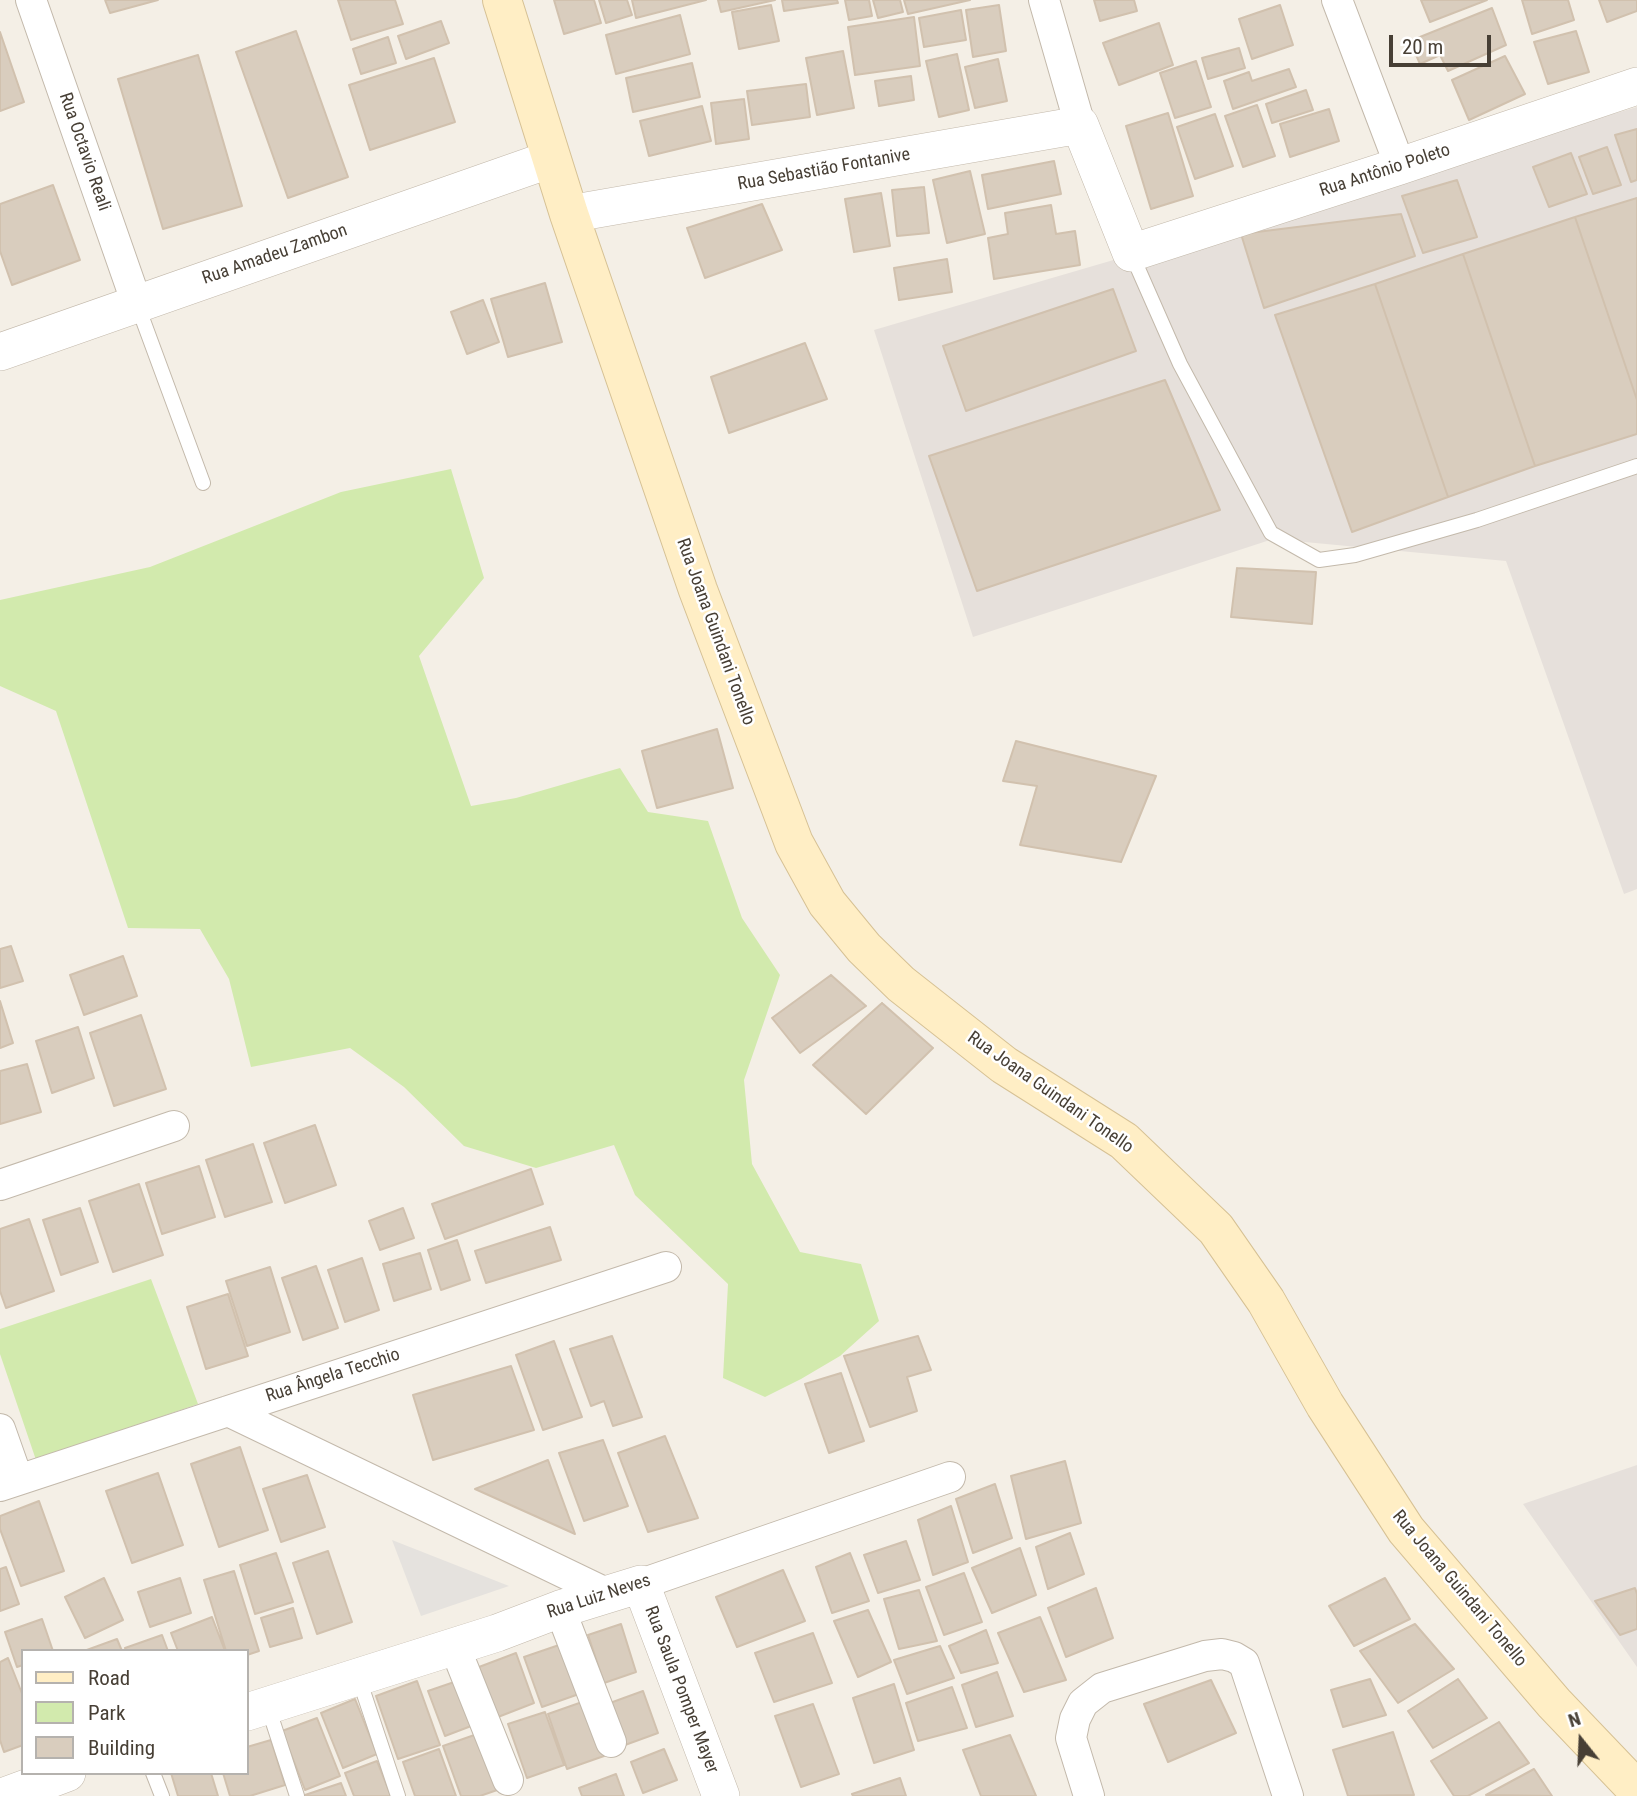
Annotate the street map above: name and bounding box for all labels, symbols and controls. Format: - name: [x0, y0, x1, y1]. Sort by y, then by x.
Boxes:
- scale bar: [1392, 21, 1494, 65]
- text: 20 m: [1402, 35, 1443, 59]
- street label: Rua Octavio Reali: [54, 90, 114, 214]
- street label: Rua Antônio Poleto: [1317, 140, 1453, 202]
- street label: Rua Sebastião Fontanive: [736, 144, 912, 196]
- street label: Rua Amadeu Zambon: [200, 220, 350, 290]
- street label: Rua Joana Guindani Tonello: [671, 535, 759, 729]
- street label: Rua Joana Guindani Tonello: [963, 1028, 1137, 1158]
- street label: Rua Ângela Tecchio: [263, 1344, 403, 1408]
- street label: Rua Joana Guindani Tonello: [1387, 1506, 1531, 1672]
- street label: Rua Luiz Neves: [544, 1570, 654, 1624]
- street label: Rua Saula Pomper Mayer: [639, 1603, 723, 1777]
- legend: [21, 1649, 248, 1775]
- text: Road: [88, 1666, 130, 1690]
- text: Park: [88, 1701, 125, 1725]
- north arrow: [1546, 1705, 1616, 1775]
- text: N: [1565, 1707, 1583, 1732]
- text: Building: [88, 1736, 155, 1760]

